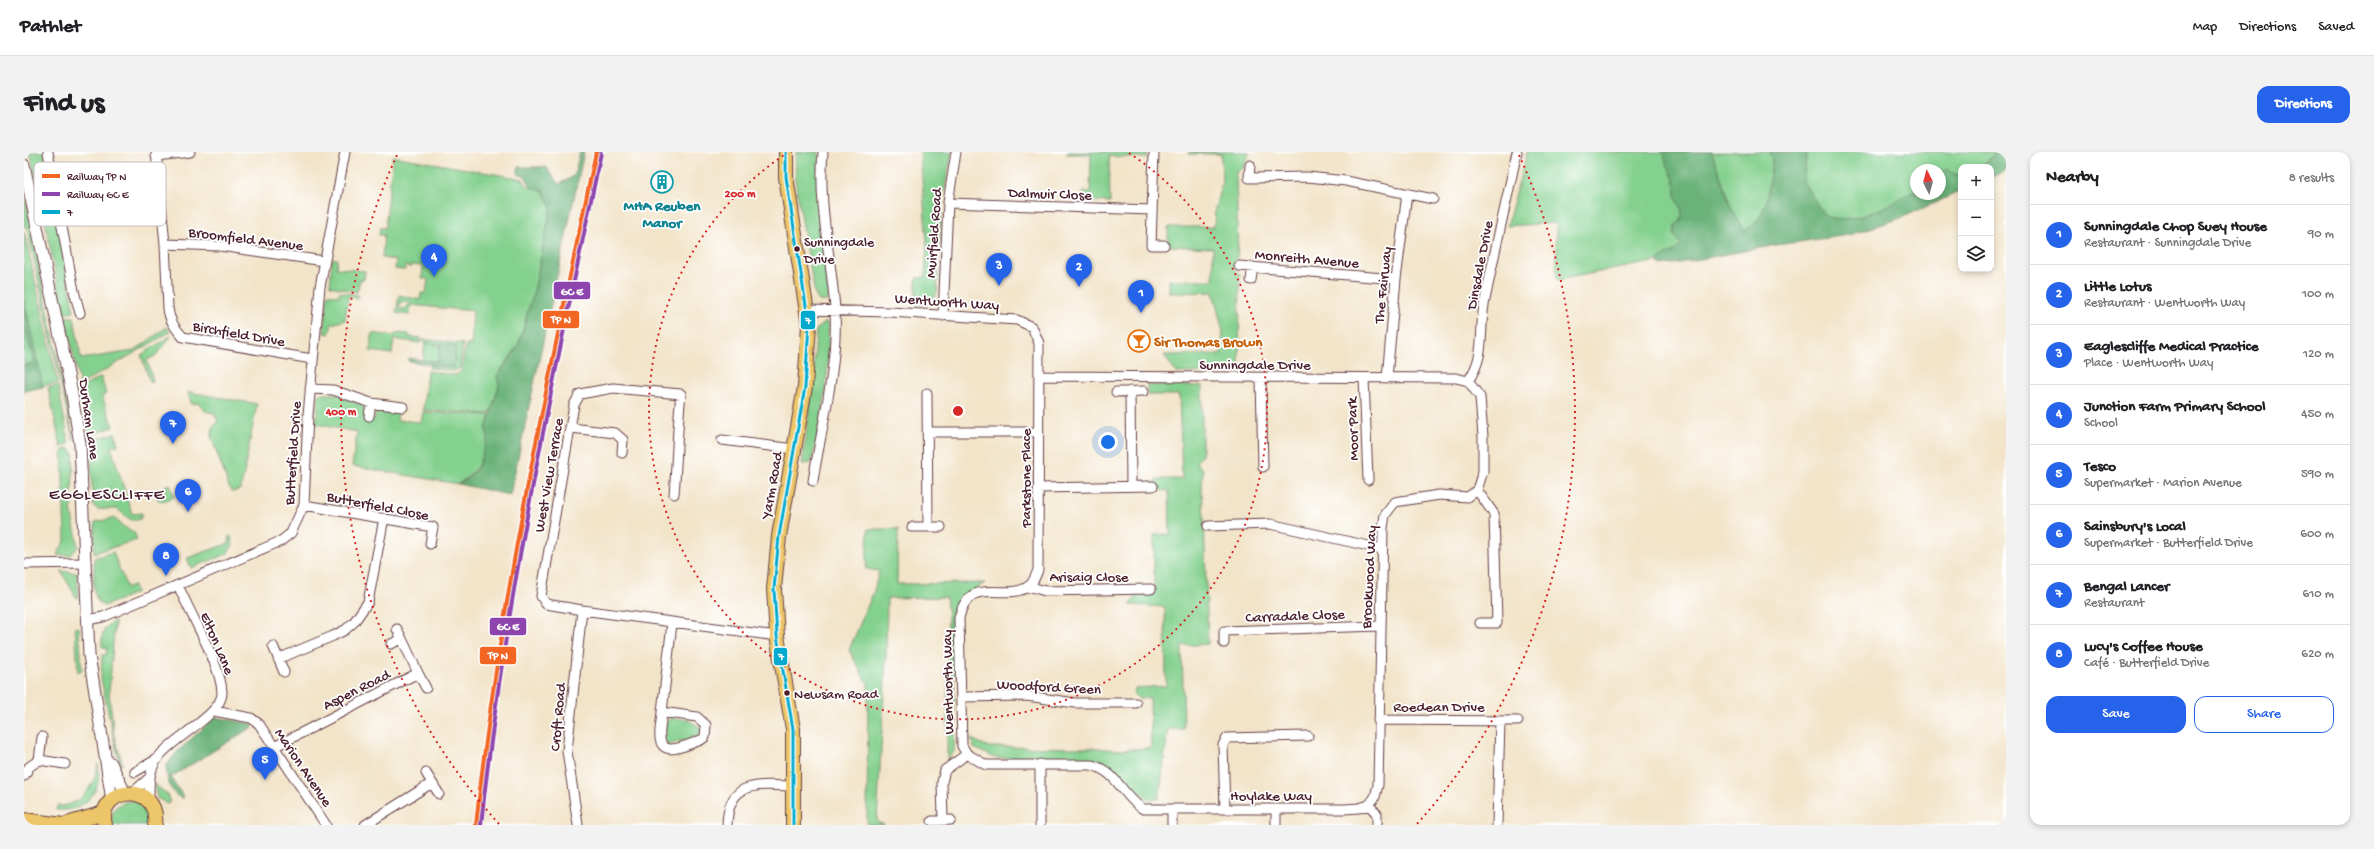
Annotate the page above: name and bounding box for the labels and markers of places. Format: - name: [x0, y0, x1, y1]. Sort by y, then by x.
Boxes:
- building icon: MHA Reuben Manor: [649, 169, 675, 195]
- place label: MHA Reuben Manor: [624, 198, 701, 233]
- place label: Sunningdale Drive: [803, 235, 875, 269]
- pin: 4: [421, 244, 447, 277]
- marker: Sunningdale Drive: [792, 244, 802, 254]
- pin: 3: [986, 253, 1012, 286]
- pin: 2: [1066, 254, 1092, 287]
- pin: 1: [1128, 280, 1154, 313]
- bar icon: Sir Thomas Brown: [1126, 328, 1152, 354]
- place label: Sir Thomas Brown: [1154, 334, 1263, 352]
- centre of rings: [951, 404, 965, 418]
- pin: 7: [160, 411, 186, 444]
- pin: 6: [175, 479, 201, 512]
- pin: 8: [153, 543, 179, 576]
- place label: Newsam Road: [794, 687, 880, 704]
- marker: Newsam Road: [782, 688, 792, 698]
- pin: 5: [252, 747, 278, 780]

